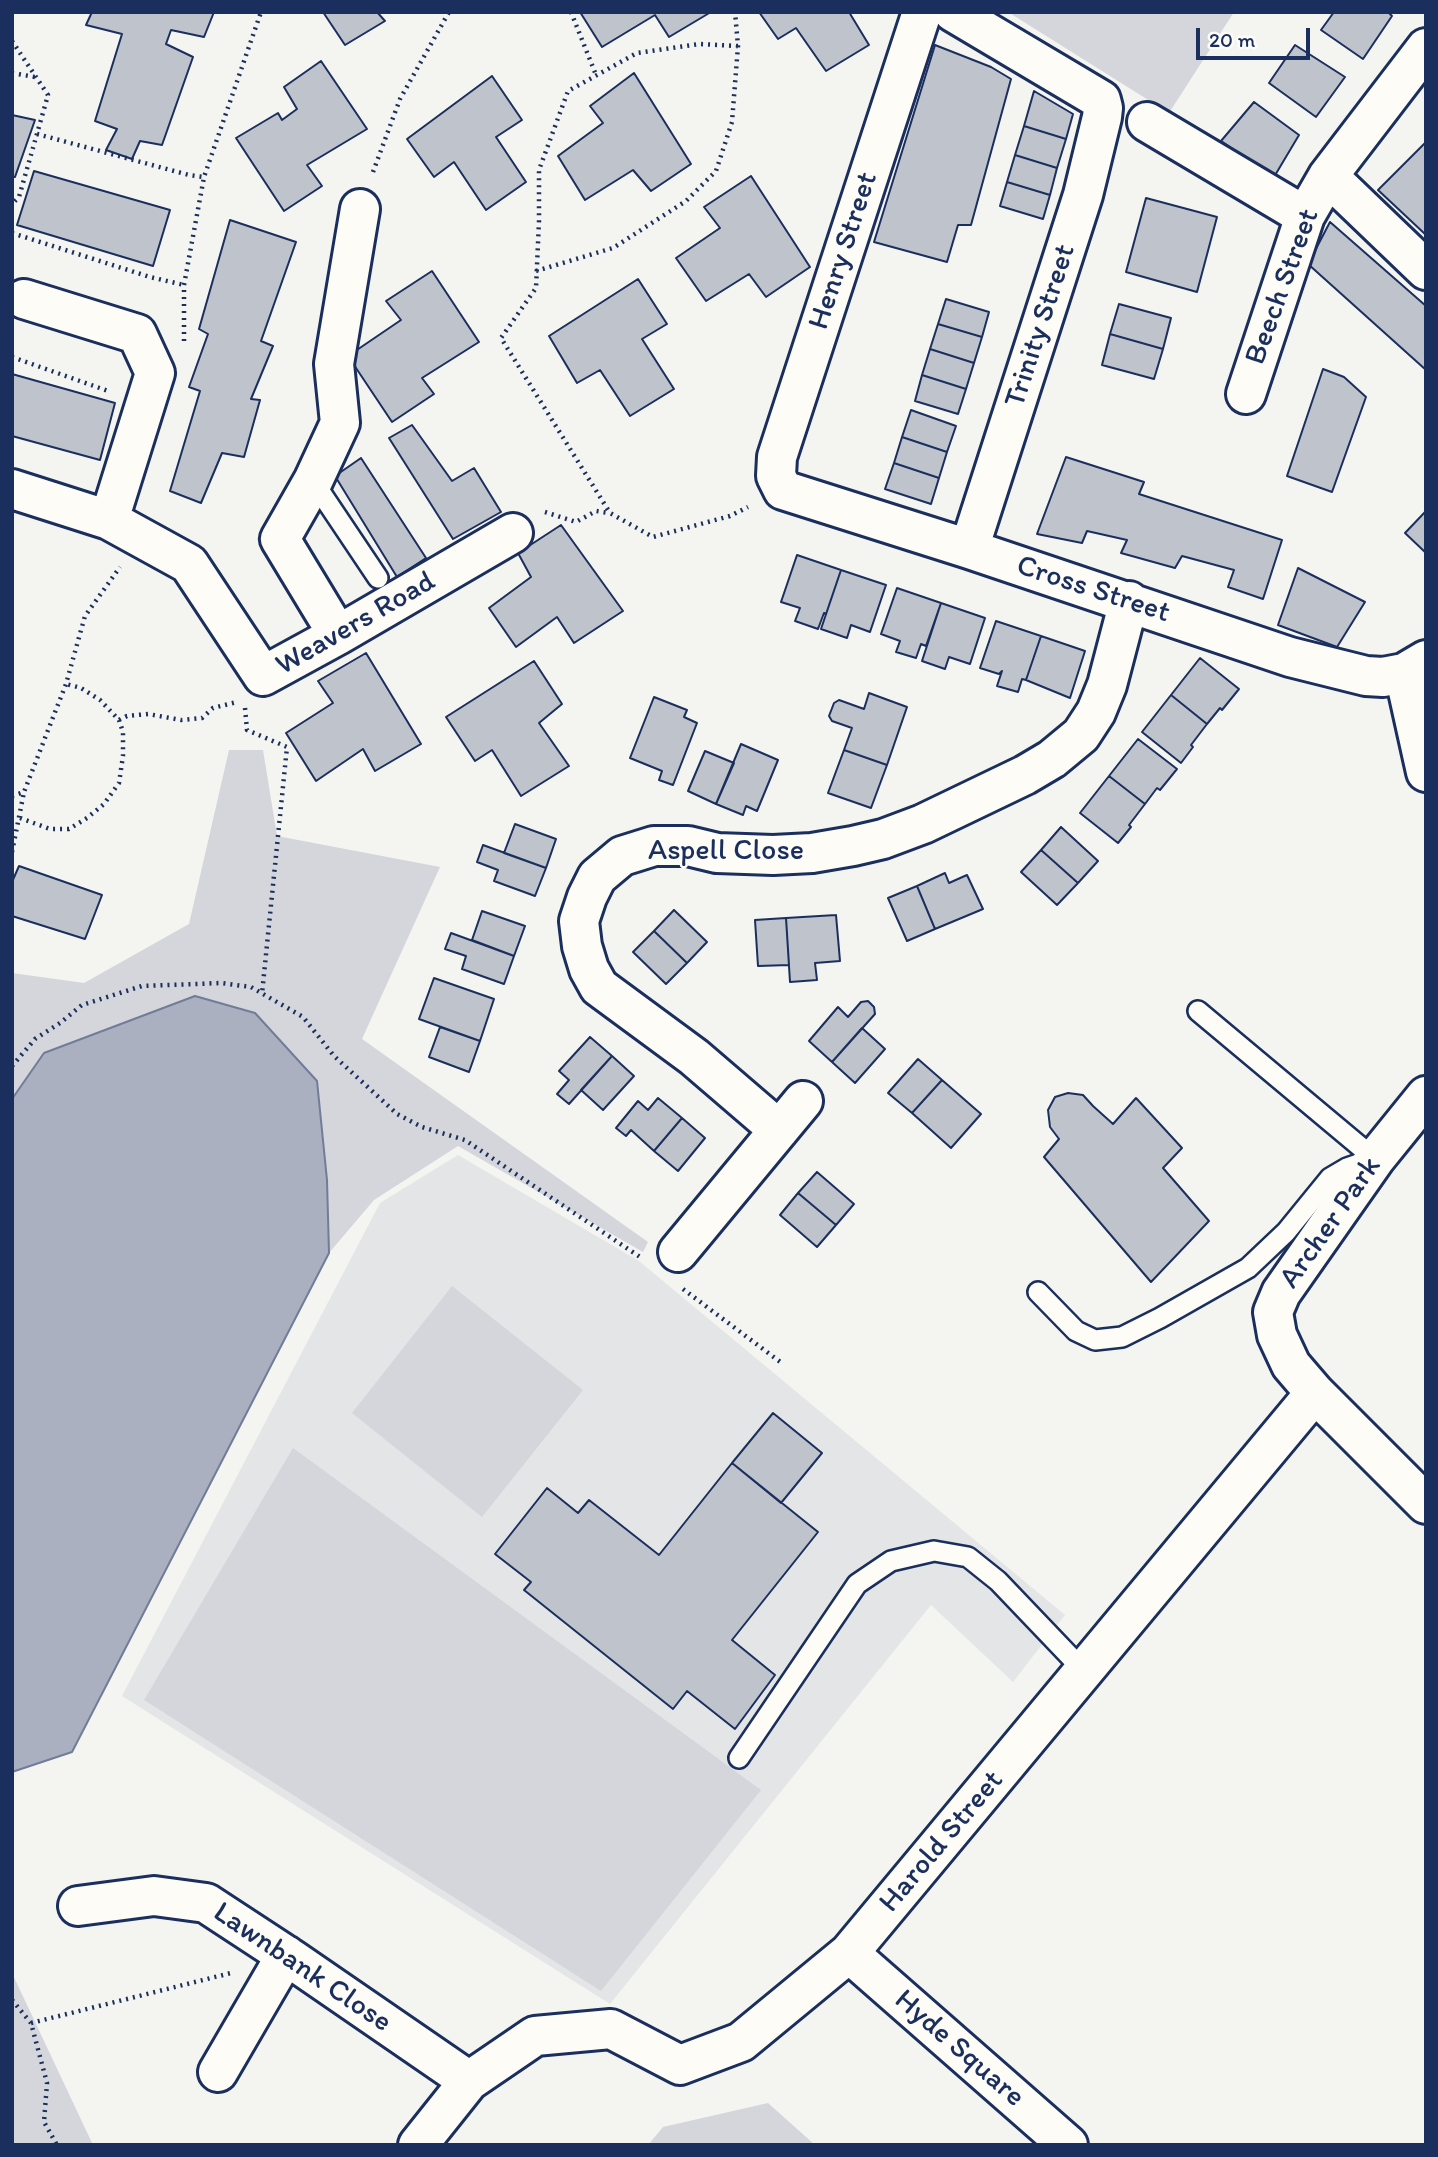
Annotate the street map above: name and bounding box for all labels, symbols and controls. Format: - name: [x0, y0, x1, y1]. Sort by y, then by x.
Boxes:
- scale bar: [1200, 14, 1314, 58]
- text: 20 m: [1209, 27, 1255, 52]
- street label: Henry Street: [802, 168, 886, 334]
- street label: Beech Street: [1238, 204, 1328, 370]
- street label: Trinity Street: [998, 240, 1084, 412]
- street label: Cross Street: [1012, 548, 1174, 632]
- street label: Weavers Road: [270, 564, 442, 684]
- street label: Aspell Close: [648, 833, 804, 869]
- street label: Archer Park: [1272, 1150, 1390, 1296]
- street label: Harold Street: [872, 1764, 1012, 1920]
- street label: Lawnbank Close: [206, 1895, 398, 2041]
- street label: Hyde Square: [886, 1983, 1032, 2115]

